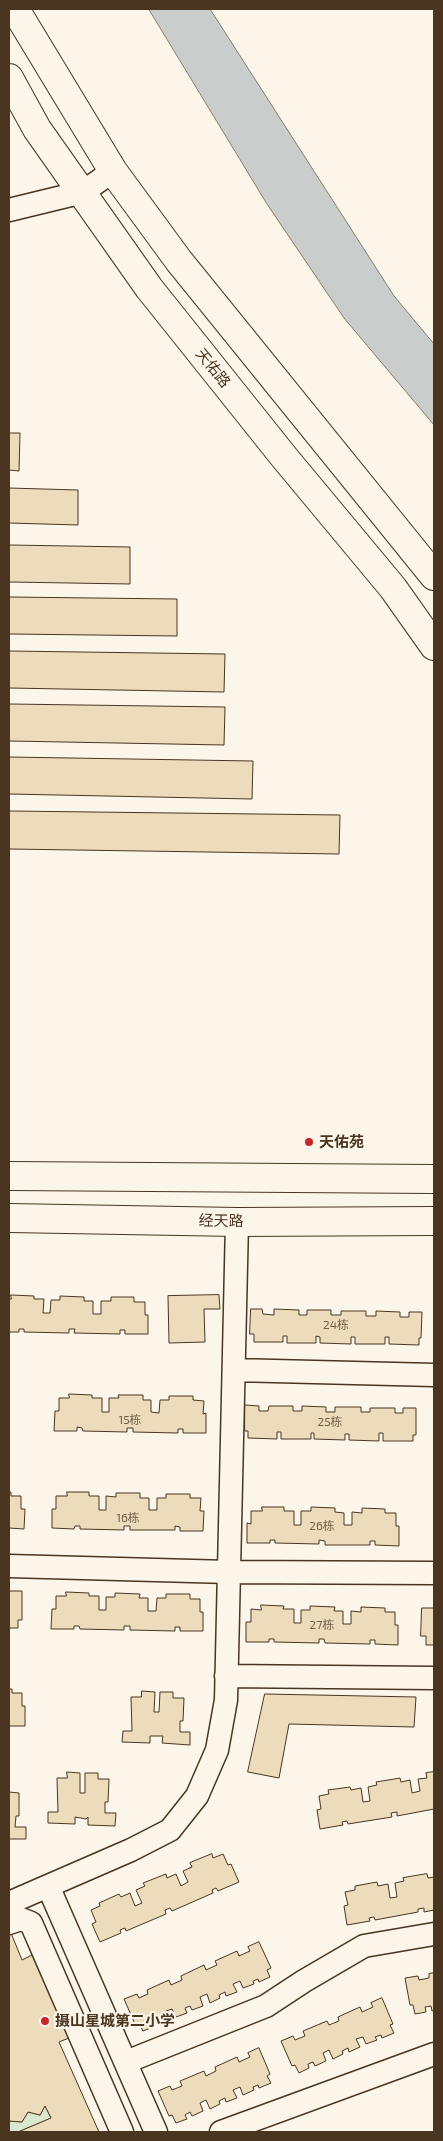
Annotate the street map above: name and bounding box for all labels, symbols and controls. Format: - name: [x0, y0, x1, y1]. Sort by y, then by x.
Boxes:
- street label: 天佑路: [192, 345, 234, 391]
- place label: 天佑苑: [319, 1133, 364, 1151]
- marker: 天佑苑: [303, 1136, 315, 1148]
- street label: 经天路: [198, 1212, 244, 1230]
- house number: 24栋: [323, 1318, 349, 1332]
- house number: 15栋: [118, 1413, 142, 1427]
- house number: 25栋: [317, 1415, 343, 1429]
- house number: 16栋: [116, 1511, 140, 1525]
- house number: 26栋: [309, 1519, 335, 1533]
- house number: 27栋: [310, 1618, 334, 1632]
- place label: 摄山星城第二小学: [55, 2012, 175, 2030]
- marker: 摄山星城第二小学: [39, 2015, 51, 2027]

